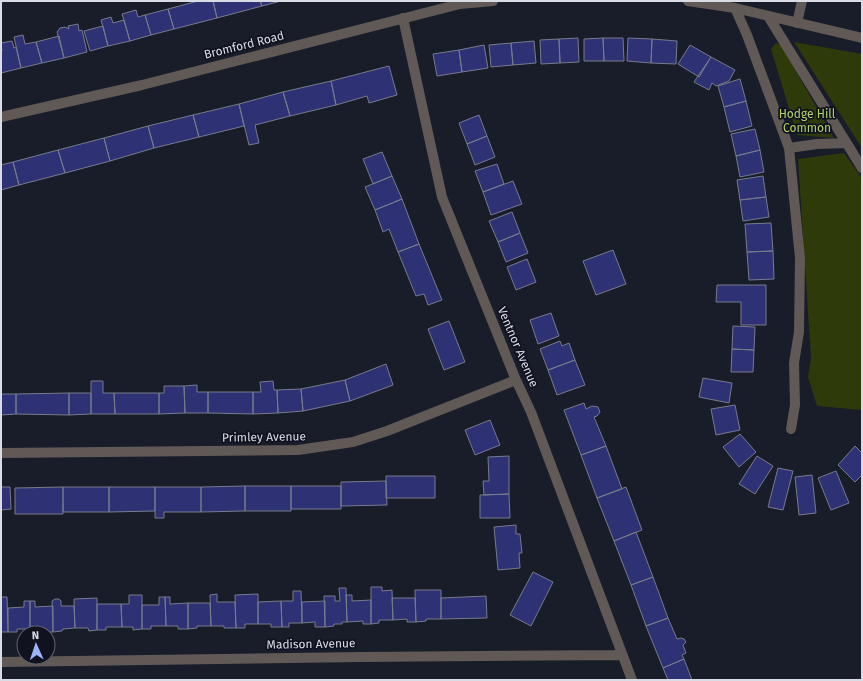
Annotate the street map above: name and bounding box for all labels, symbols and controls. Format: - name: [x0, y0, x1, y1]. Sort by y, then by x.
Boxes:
- street label: Bromford Road: [202, 28, 286, 62]
- park label: Hodge Hill Common: [779, 107, 836, 135]
- street label: Ventnor Avenue: [495, 305, 541, 389]
- street label: Primley Avenue: [222, 429, 306, 445]
- north arrow: [16, 625, 56, 665]
- text: N: [32, 629, 39, 642]
- street label: Madison Avenue: [266, 636, 356, 652]

